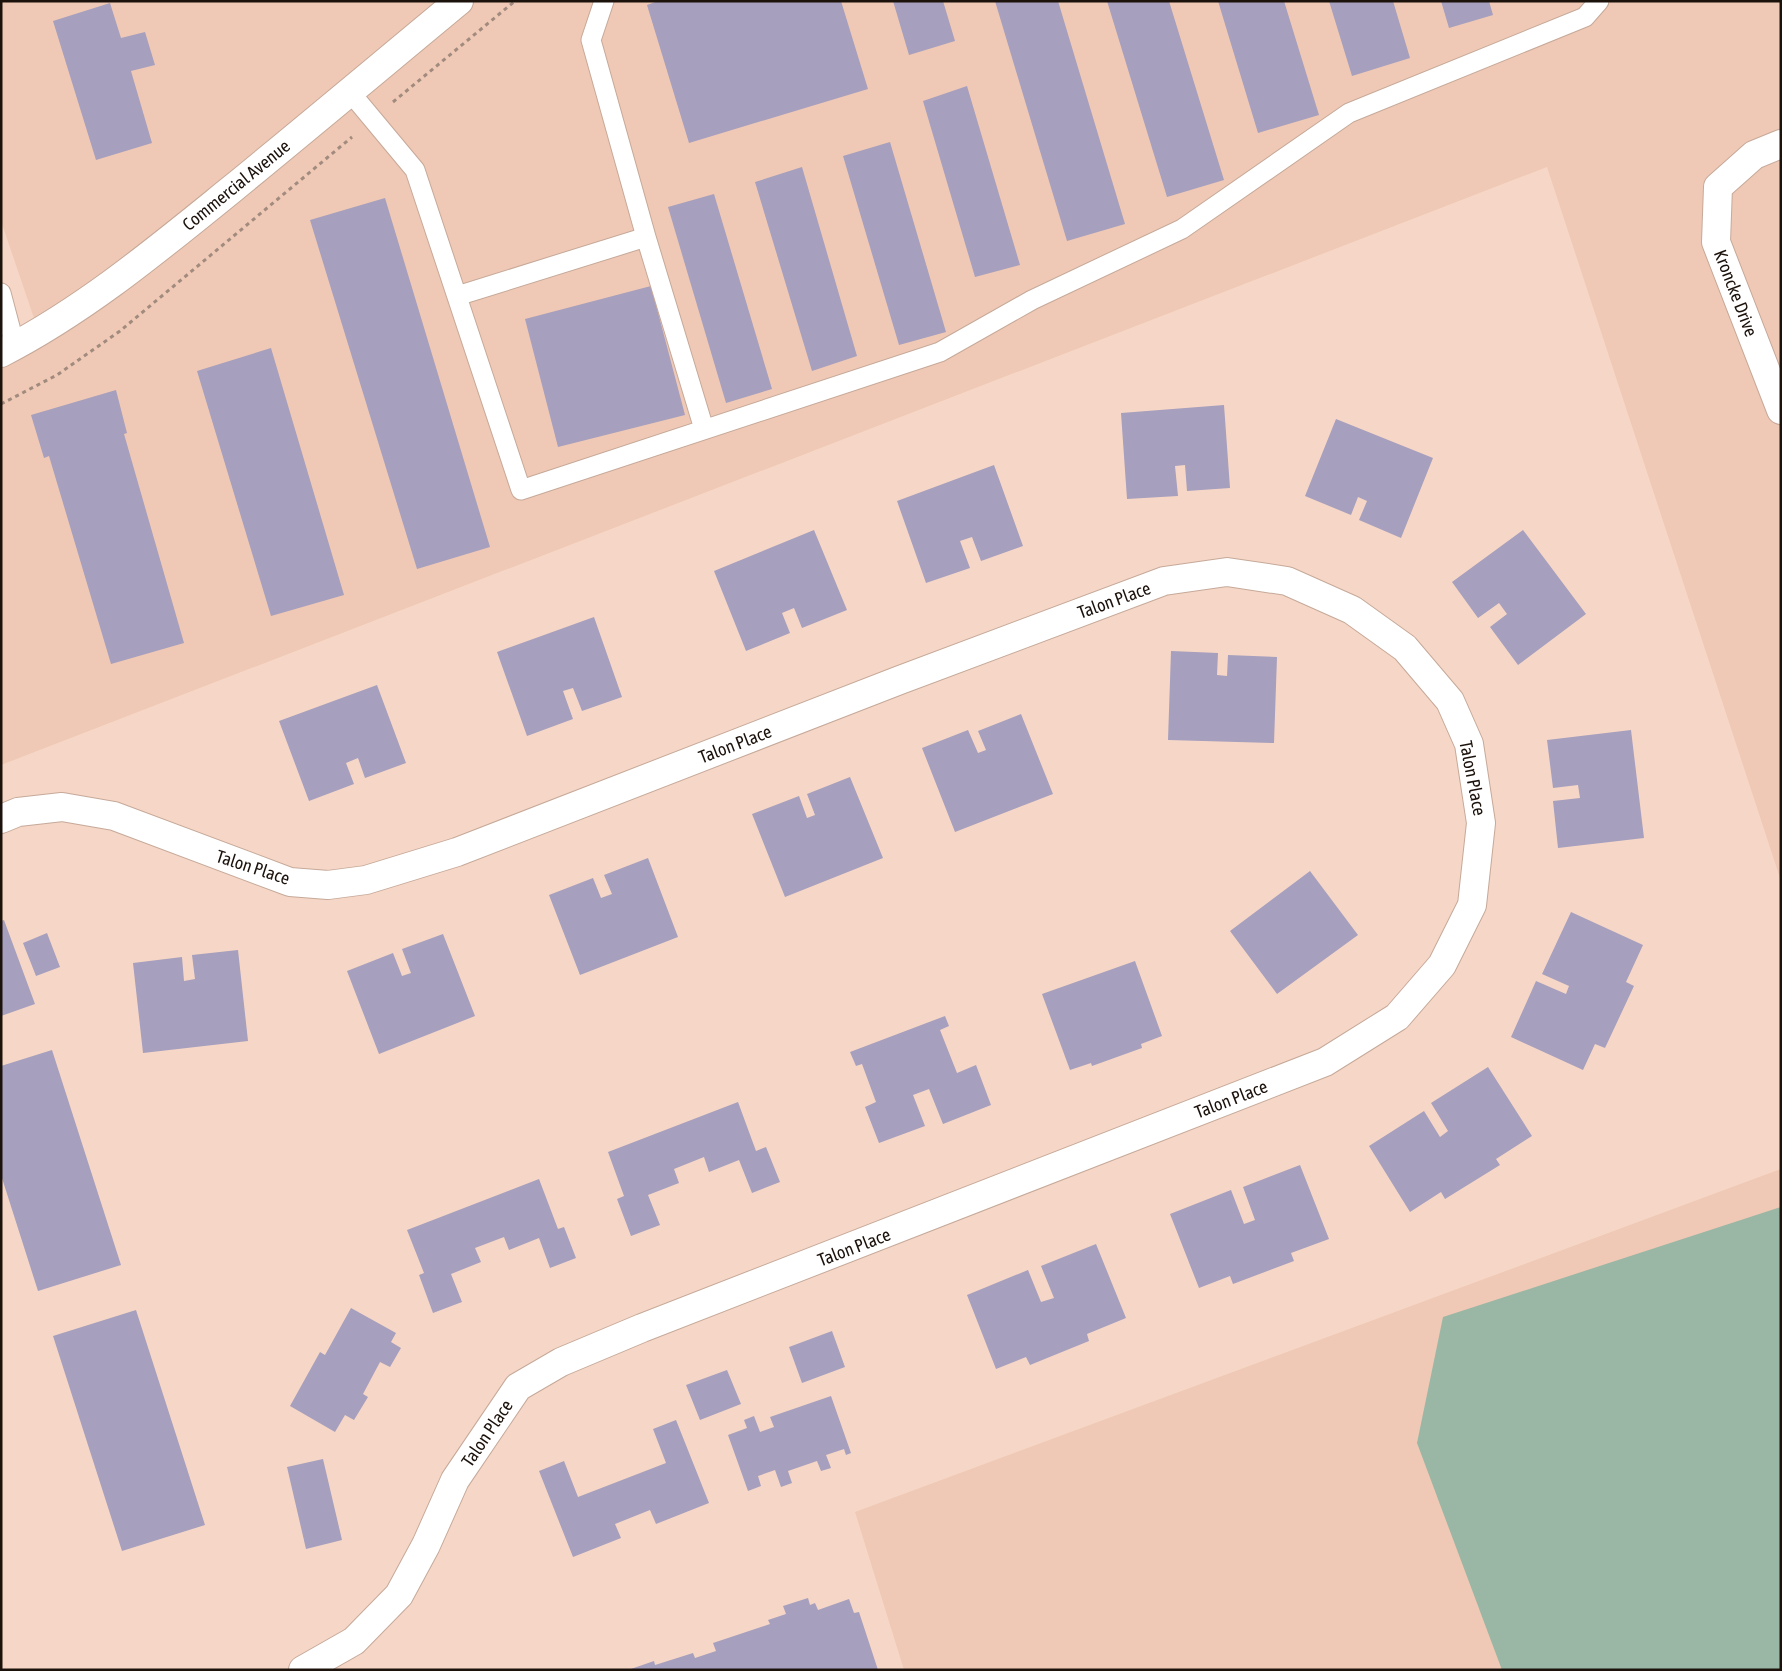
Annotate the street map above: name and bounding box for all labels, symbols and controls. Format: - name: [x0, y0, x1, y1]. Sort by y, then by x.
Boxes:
- street label: Commercial Avenue: [178, 135, 294, 235]
- street label: Kroncke Drive: [1710, 247, 1762, 339]
- street label: Talon Place: [1075, 577, 1153, 623]
- street label: Talon Place: [696, 721, 774, 767]
- street label: Talon Place: [1455, 739, 1491, 817]
- street label: Talon Place: [214, 845, 292, 889]
- street label: Talon Place: [1192, 1076, 1270, 1122]
- street label: Talon Place: [815, 1224, 893, 1270]
- street label: Talon Place: [457, 1396, 517, 1470]

